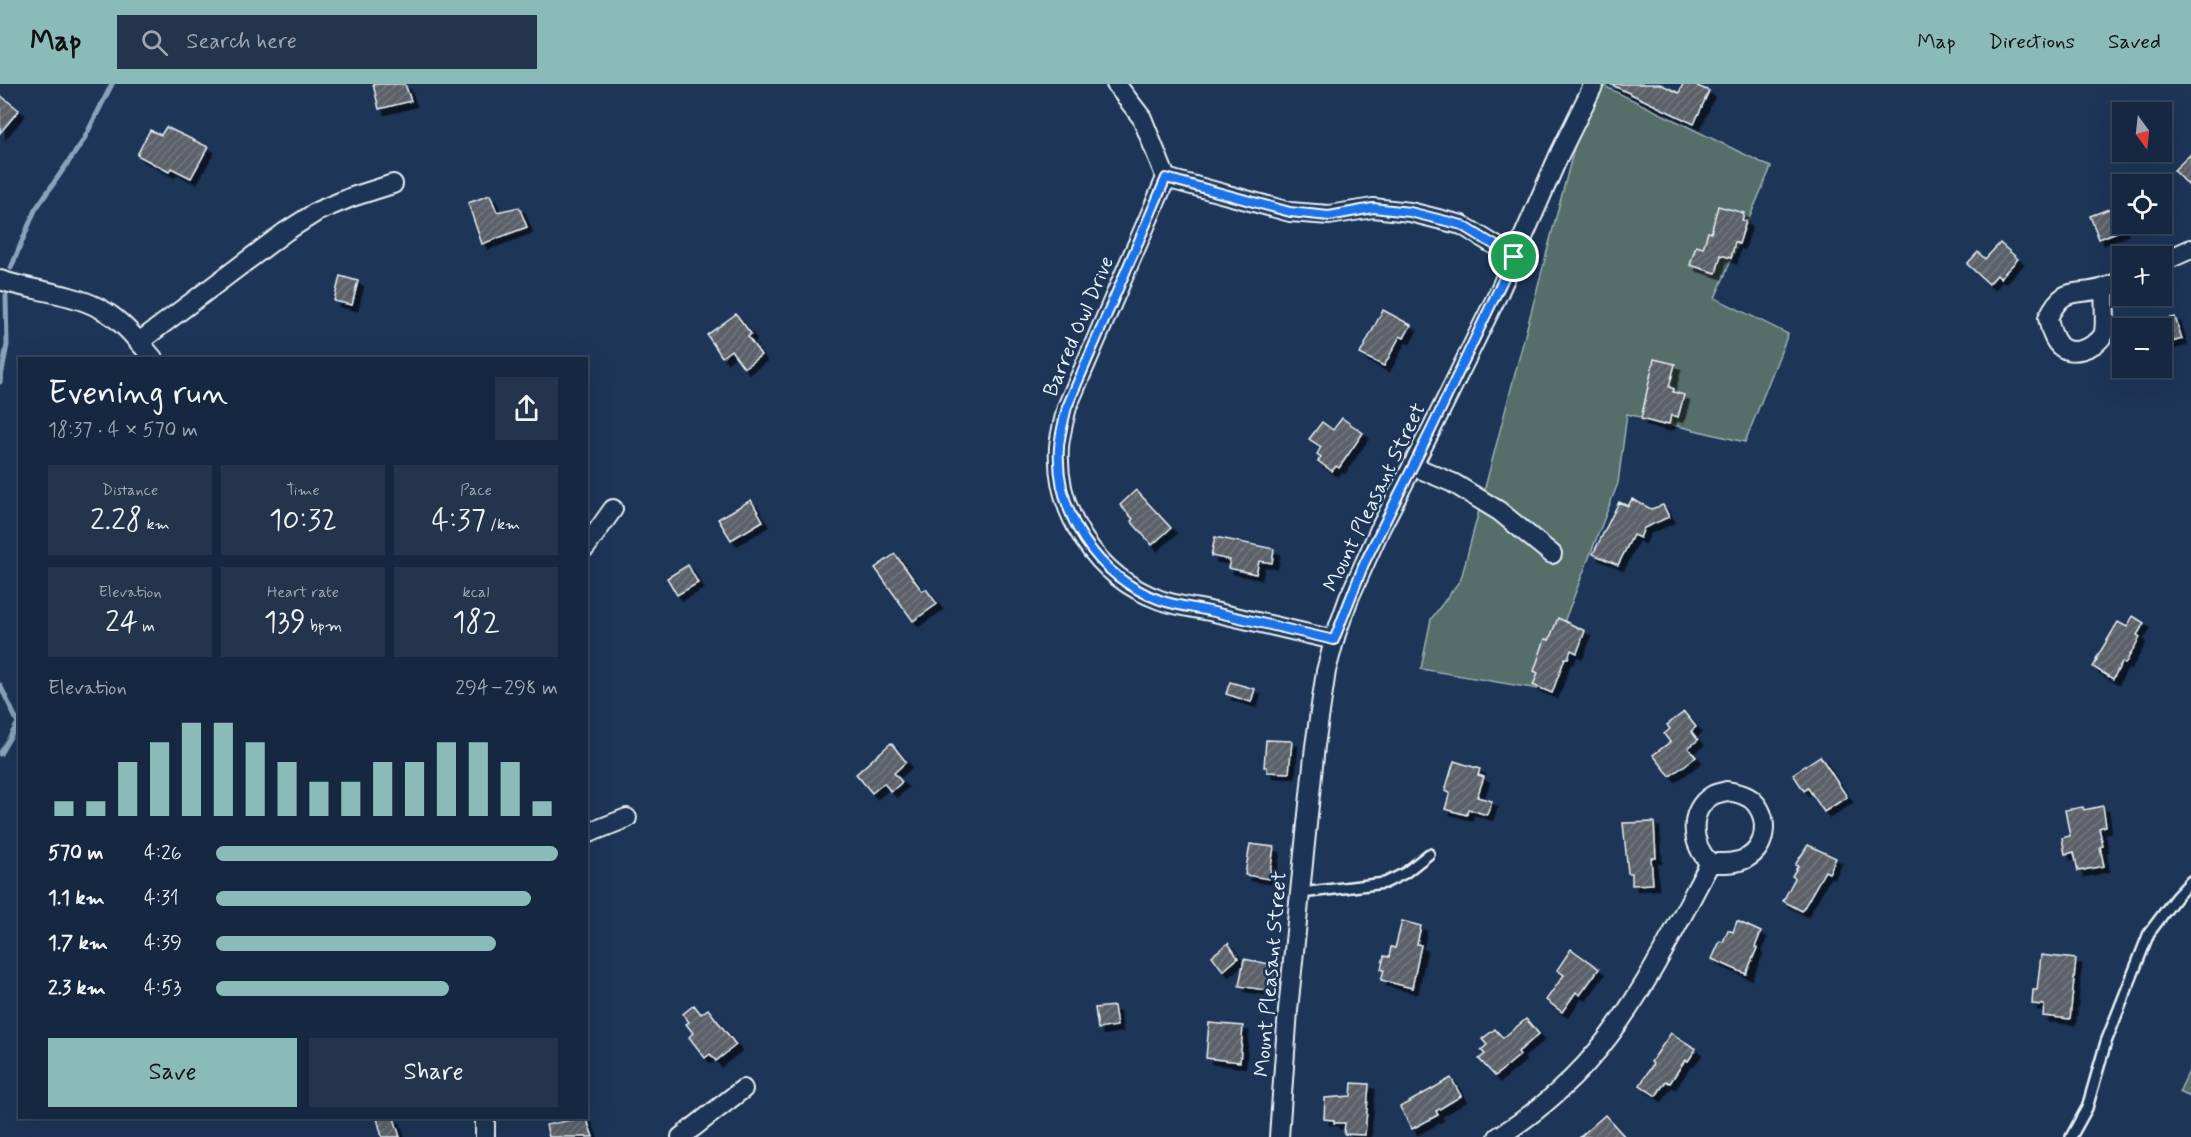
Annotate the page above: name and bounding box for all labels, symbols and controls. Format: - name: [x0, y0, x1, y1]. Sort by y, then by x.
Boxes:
- search box: [117, 15, 537, 69]
- text: Map: [30, 24, 81, 61]
- icon: search: [138, 26, 171, 59]
- text: Search here: [186, 28, 297, 56]
- text: Map: [1917, 28, 1956, 56]
- text: Directions: [1989, 28, 2075, 56]
- text: Saved: [2108, 28, 2161, 56]
- north arrow: [2112, 102, 2172, 162]
- map controls: [2112, 102, 2172, 378]
- button: locate: [2112, 174, 2172, 234]
- pin: [1488, 231, 1539, 282]
- icon: arrive: [1497, 240, 1530, 273]
- button: +: [2112, 246, 2172, 306]
- street label: Barred Owl Drive: [1037, 252, 1121, 401]
- button: −: [2112, 318, 2172, 378]
- text: Evening run: [48, 372, 228, 416]
- button: share: [495, 377, 558, 440]
- street label: Mount Pleasant Street: [1317, 398, 1433, 596]
- text: 18:37 · 4 × 570 m: [48, 417, 198, 444]
- text: Distance: [102, 480, 158, 501]
- text: Time: [286, 480, 320, 501]
- text: Pace: [460, 480, 492, 501]
- text: 2.28: [90, 501, 142, 540]
- text: 10:32: [269, 501, 337, 540]
- text: 4:37: [432, 501, 486, 540]
- text: km: [142, 514, 170, 535]
- text: /km: [486, 514, 520, 535]
- text: Elevation: [99, 582, 162, 603]
- text: Heart rate: [267, 582, 339, 603]
- text: kcal: [463, 582, 489, 603]
- text: 24: [105, 603, 138, 642]
- text: 139: [264, 603, 306, 642]
- text: 182: [452, 603, 500, 642]
- text: m: [138, 616, 155, 637]
- text: bpm: [306, 616, 342, 637]
- text: Elevation: [48, 675, 127, 702]
- text: 294–298 m: [455, 675, 558, 702]
- text: 570 m: [48, 840, 103, 867]
- text: 4:26: [144, 840, 182, 867]
- street label: Mount Pleasant Street: [1248, 870, 1294, 1078]
- text: 1.1 km: [48, 885, 105, 912]
- text: 4:31: [144, 885, 179, 912]
- text: 1.7 km: [48, 930, 108, 957]
- text: 4:39: [144, 930, 182, 957]
- text: 2.3 km: [48, 975, 106, 1002]
- text: 4:53: [144, 975, 181, 1002]
- button: Save: [48, 1038, 297, 1107]
- button: Share: [309, 1038, 558, 1107]

